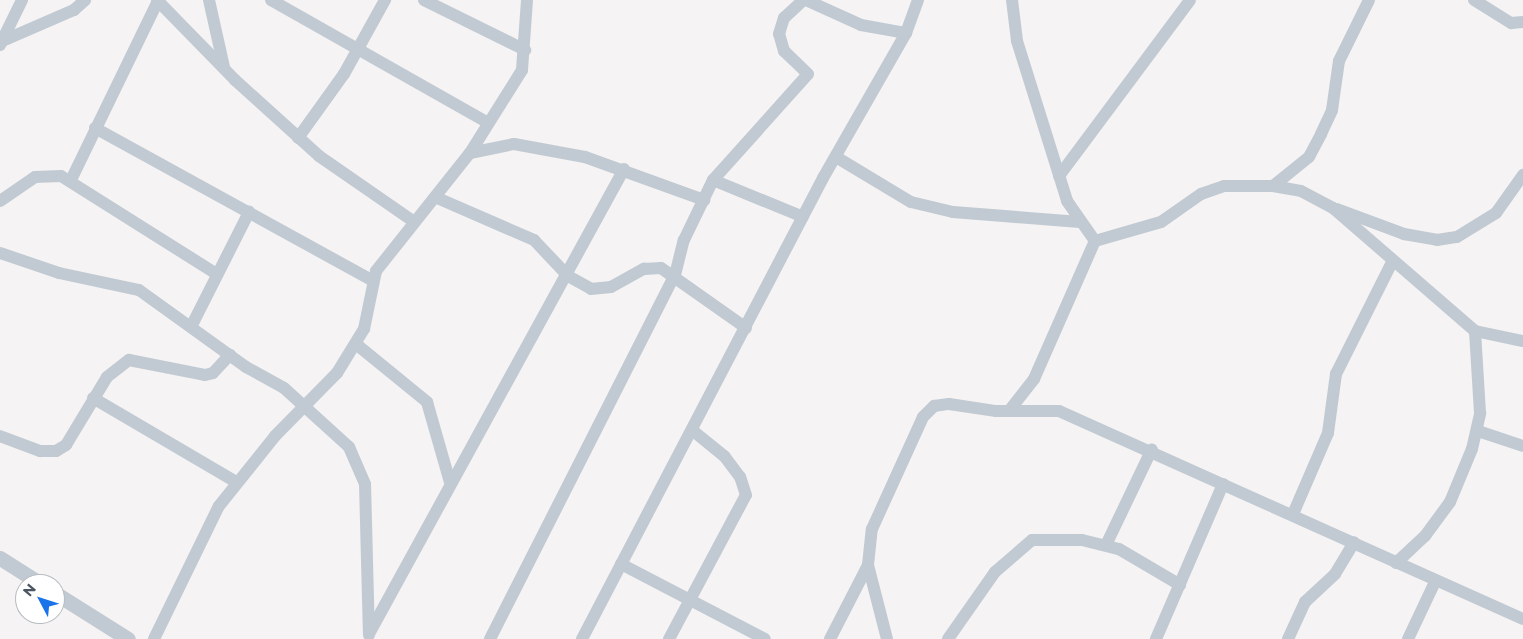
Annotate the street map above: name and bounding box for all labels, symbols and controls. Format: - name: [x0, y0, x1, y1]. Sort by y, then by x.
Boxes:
- north arrow: [15, 574, 65, 624]
- text: N: [19, 580, 40, 600]

